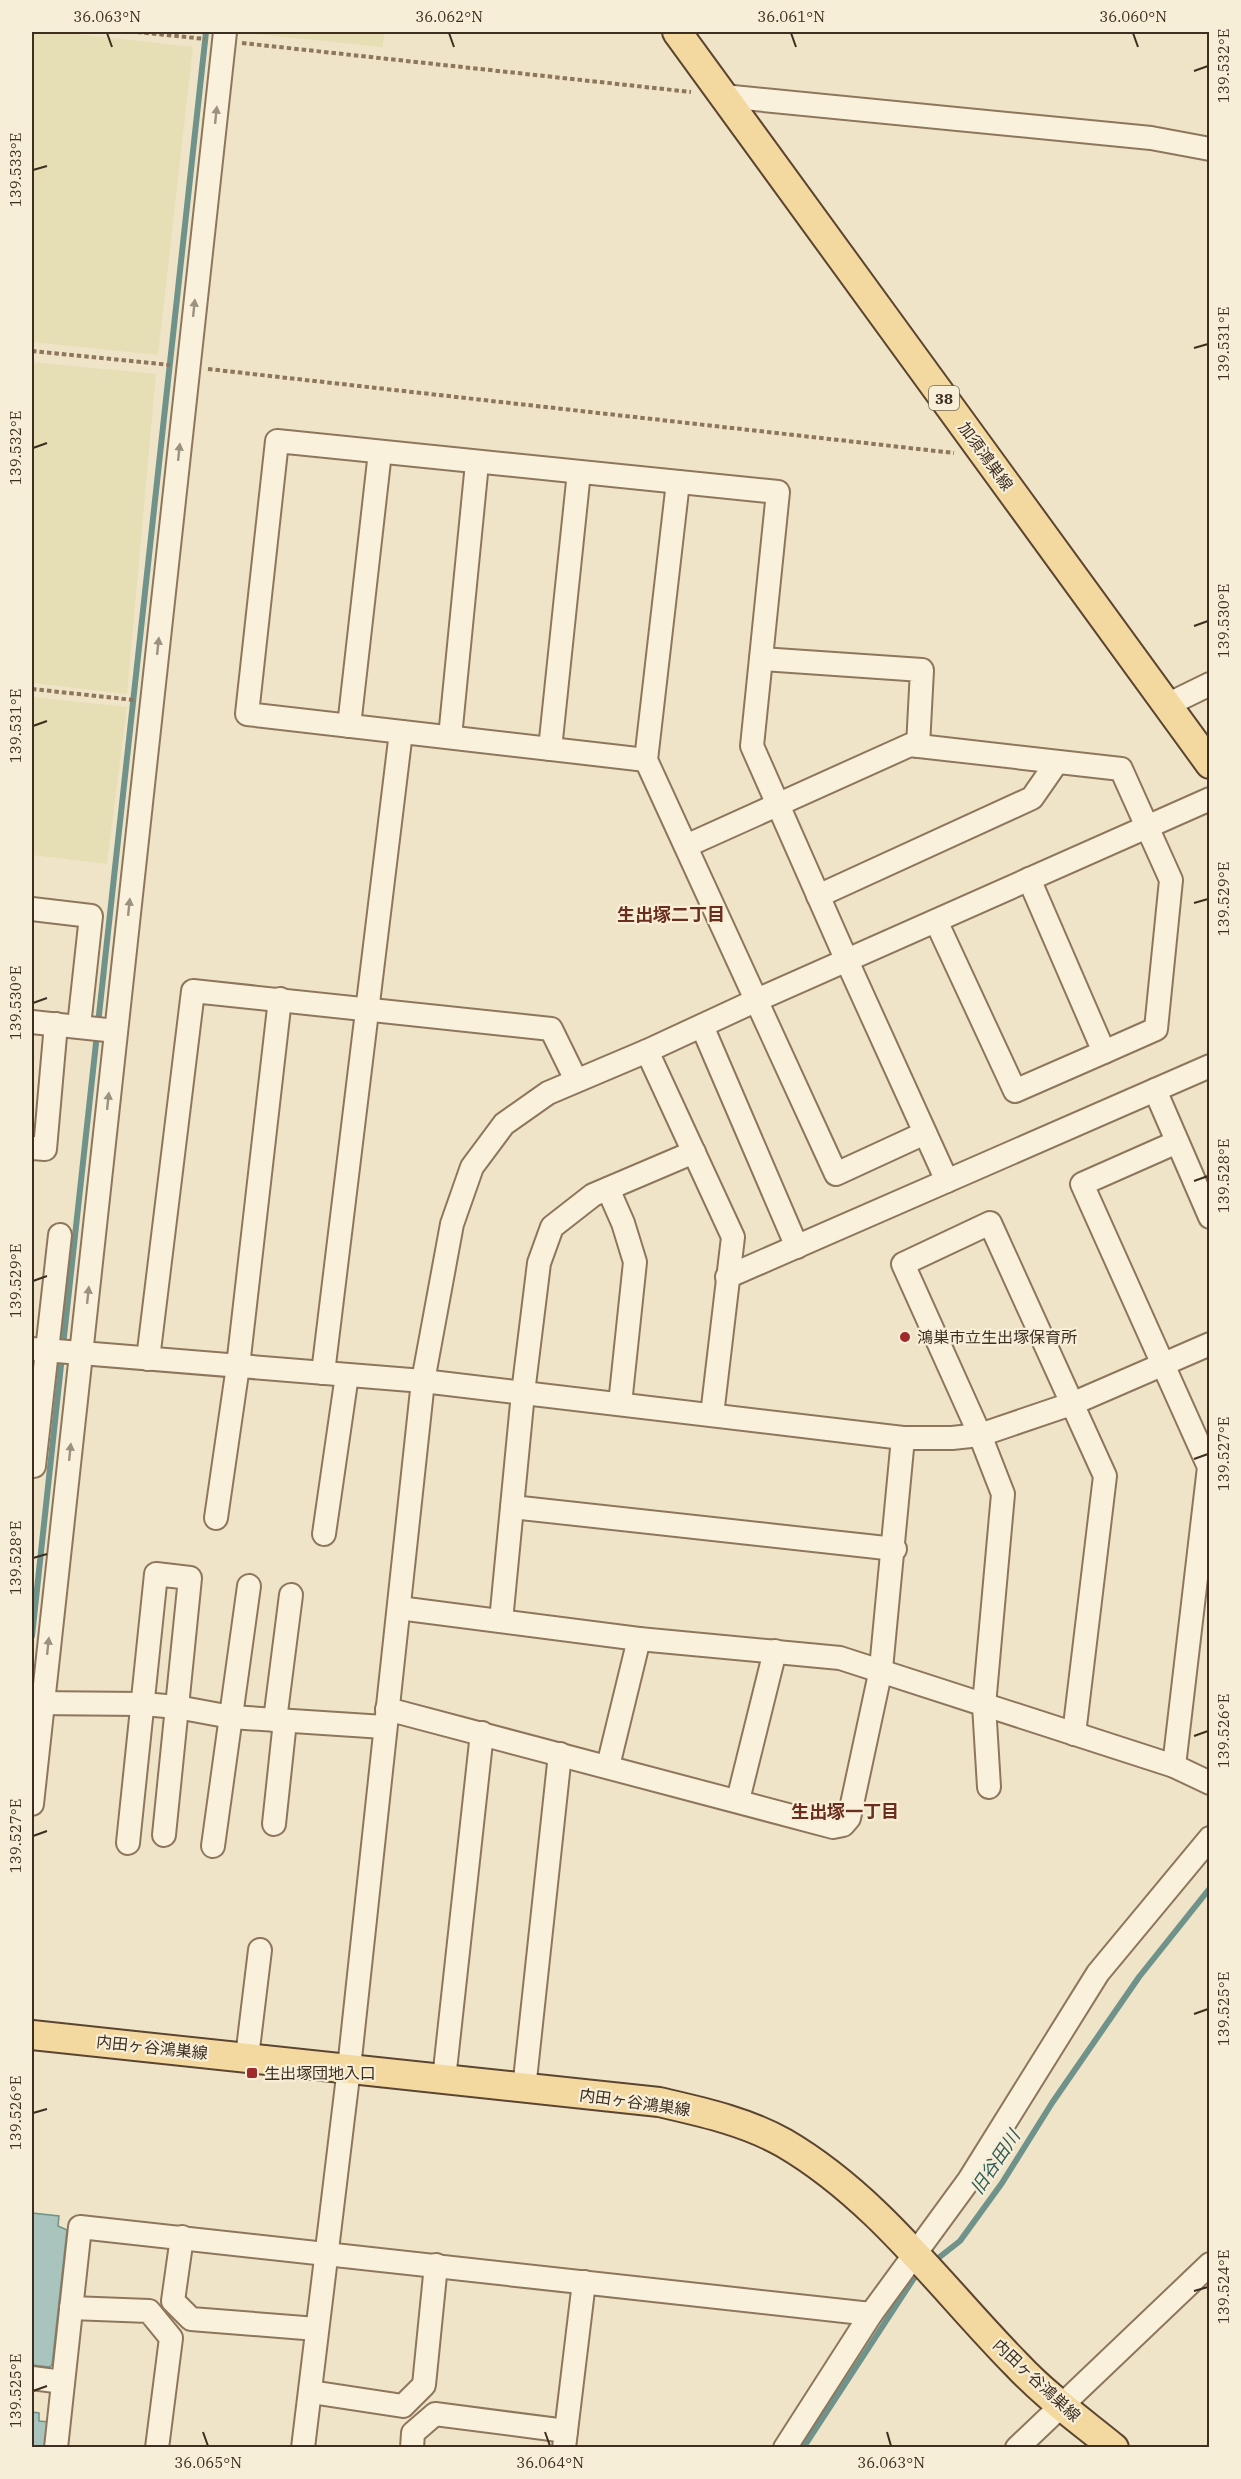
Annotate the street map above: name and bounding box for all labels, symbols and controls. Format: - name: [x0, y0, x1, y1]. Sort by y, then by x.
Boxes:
- text: 36.063°N: [73, 7, 141, 26]
- text: 36.062°N: [415, 7, 483, 26]
- text: 36.061°N: [757, 7, 825, 26]
- text: 36.060°N: [1099, 7, 1167, 26]
- text: 139.532°E: [1214, 29, 1233, 103]
- one-way arrow: [211, 105, 220, 124]
- text: 139.533°E: [6, 133, 25, 207]
- one-way arrow: [190, 299, 199, 318]
- text: 139.531°E: [1214, 307, 1233, 381]
- road number: 38: [929, 386, 959, 410]
- text: 139.532°E: [6, 411, 25, 485]
- street label: 加須鴻巣線: [954, 418, 1018, 494]
- one-way arrow: [174, 443, 184, 462]
- text: 139.530°E: [1214, 584, 1233, 658]
- one-way arrow: [153, 636, 163, 655]
- text: 139.531°E: [6, 689, 25, 763]
- text: 139.529°E: [1214, 862, 1233, 936]
- one-way arrow: [124, 897, 134, 916]
- district label: 生出塚二丁目: [617, 903, 725, 926]
- text: 139.530°E: [6, 966, 25, 1040]
- one-way arrow: [103, 1091, 113, 1110]
- text: 139.528°E: [1214, 1139, 1233, 1213]
- text: 139.529°E: [6, 1244, 25, 1318]
- one-way arrow: [83, 1285, 92, 1304]
- place label: 鴻巣市立生出塚保育所: [917, 1327, 1077, 1347]
- marker: 鴻巣市立生出塚保育所: [898, 1330, 912, 1344]
- text: 139.527°E: [1214, 1417, 1233, 1491]
- one-way arrow: [65, 1443, 75, 1462]
- text: 139.528°E: [6, 1521, 25, 1595]
- one-way arrow: [44, 1636, 53, 1655]
- text: 139.526°E: [1214, 1694, 1233, 1768]
- text: 139.527°E: [6, 1799, 25, 1873]
- district label: 生出塚一丁目: [791, 1800, 899, 1823]
- text: 139.525°E: [1214, 1972, 1233, 2046]
- street label: 内田ヶ谷鴻巣線: [95, 2031, 209, 2063]
- place label: 生出塚団地入口: [264, 2063, 376, 2083]
- marker: 生出塚団地入口: [245, 2066, 259, 2080]
- text: 139.526°E: [6, 2076, 25, 2150]
- street label: 内田ヶ谷鴻巣線: [578, 2084, 692, 2120]
- water label: 旧谷田川: [965, 2124, 1026, 2198]
- text: 139.524°E: [1214, 2250, 1233, 2324]
- street label: 内田ヶ谷鴻巣線: [989, 2334, 1085, 2426]
- text: 139.525°E: [6, 2354, 25, 2428]
- text: 36.065°N: [174, 2453, 242, 2472]
- text: 36.064°N: [516, 2453, 584, 2472]
- text: 36.063°N: [857, 2453, 925, 2472]

